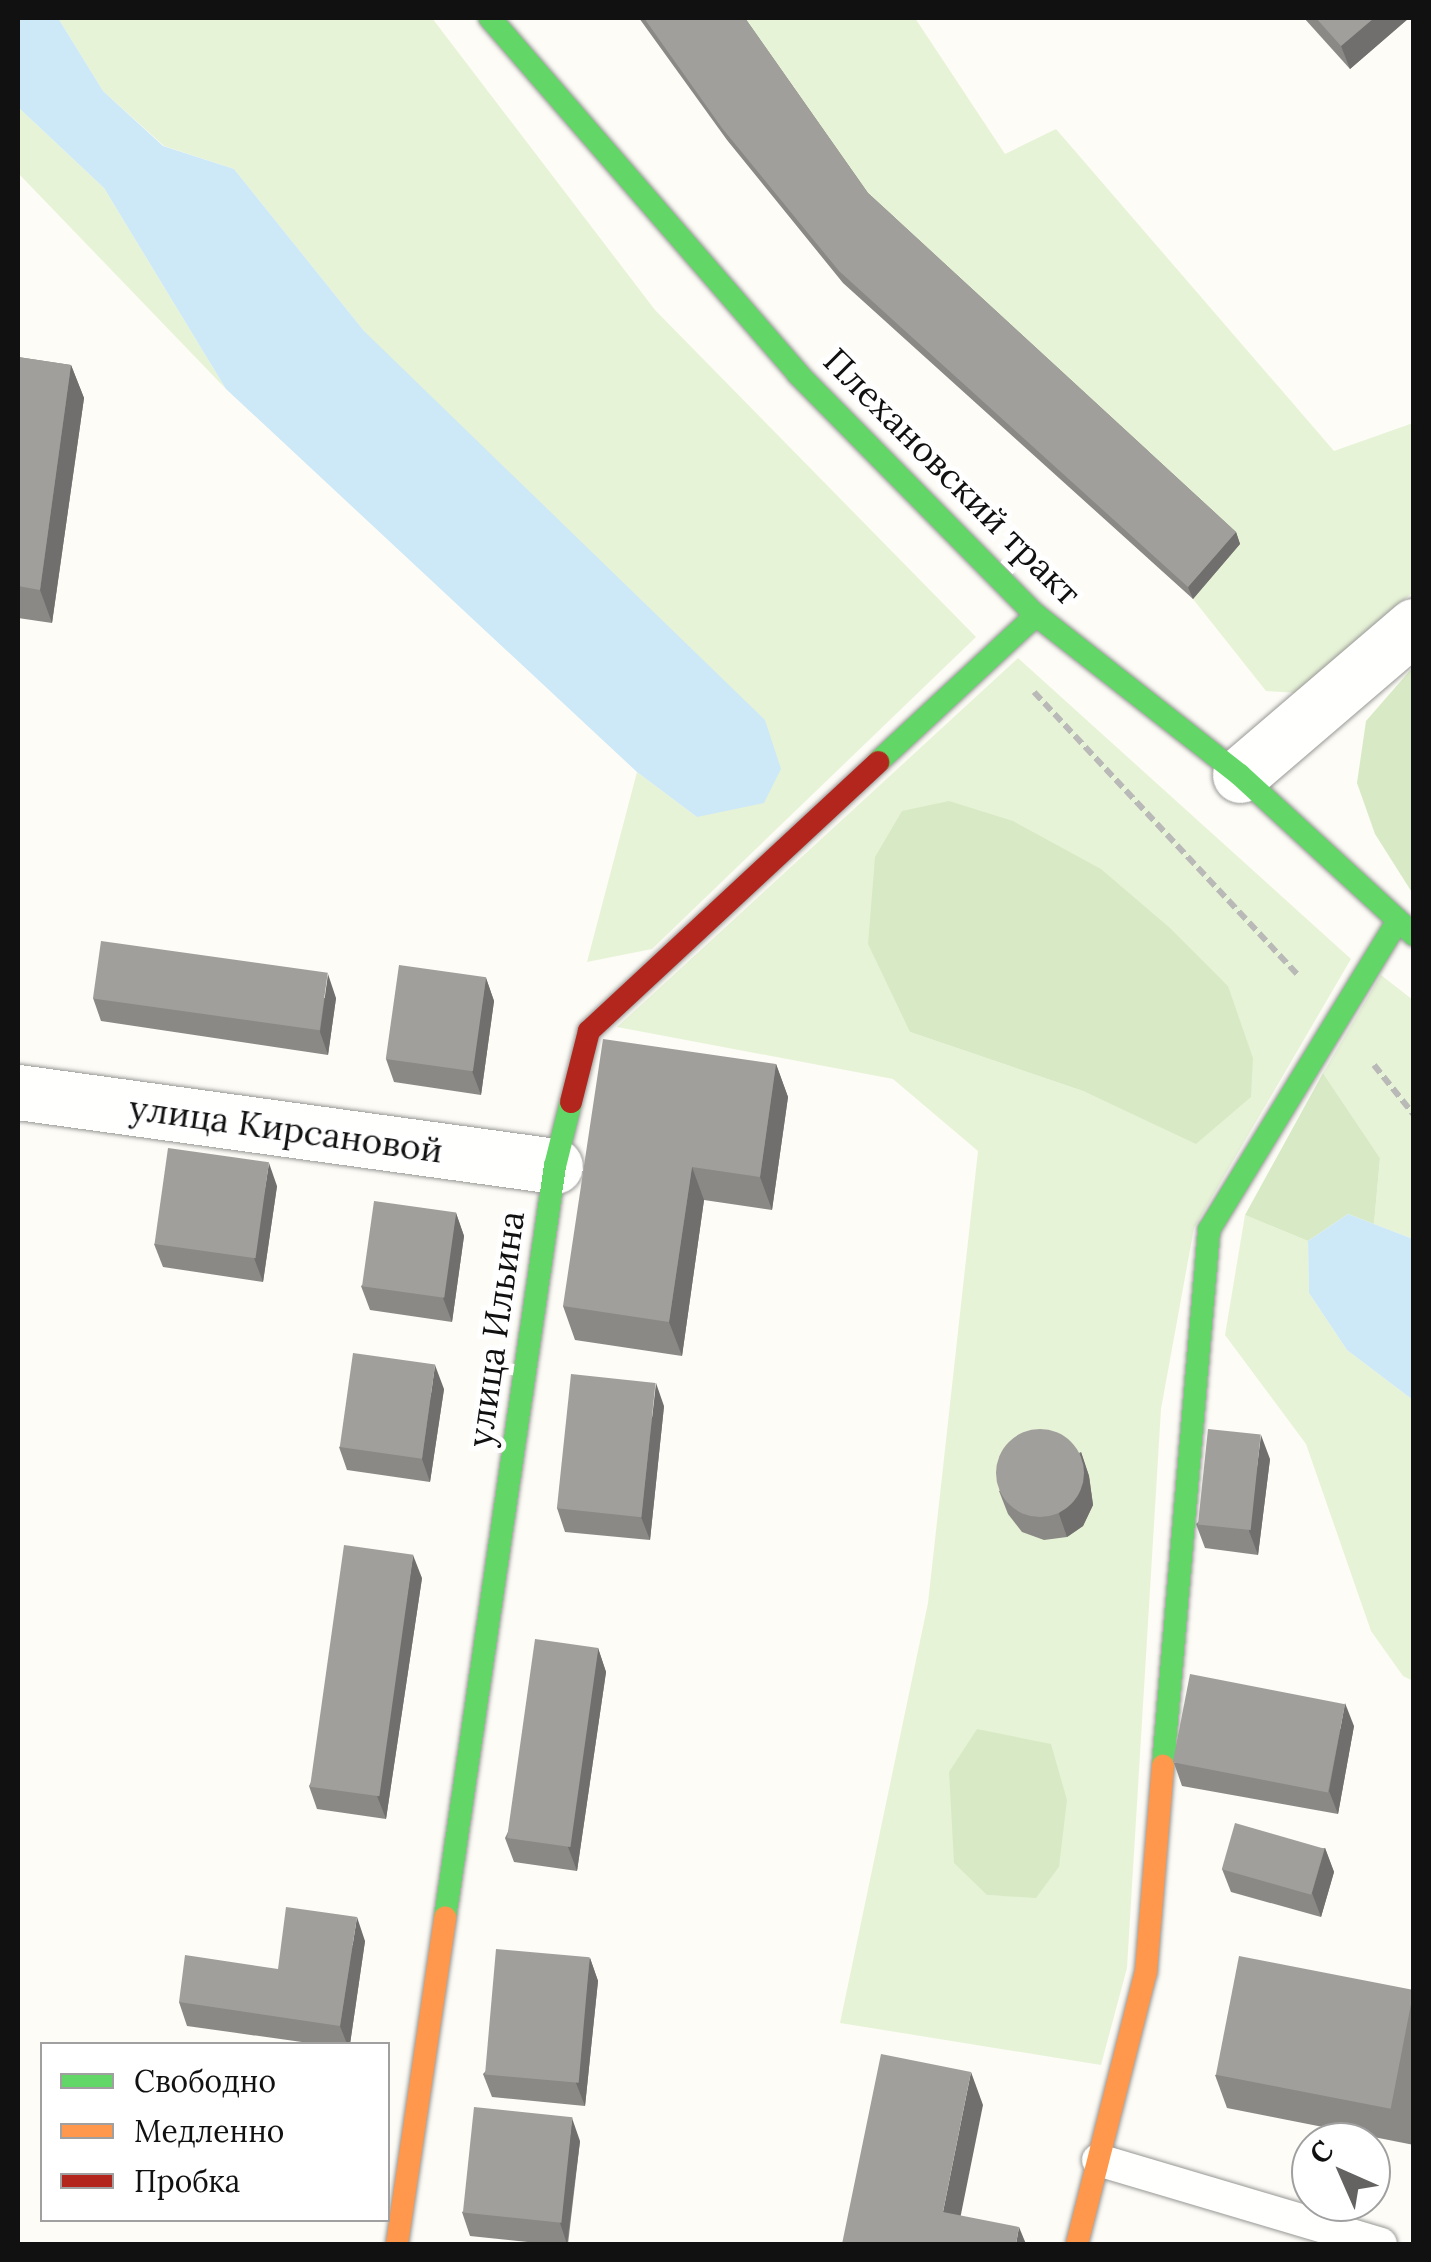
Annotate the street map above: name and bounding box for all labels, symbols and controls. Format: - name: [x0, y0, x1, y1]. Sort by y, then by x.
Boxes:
- street label: Плехановский тракт: [815, 340, 1089, 614]
- street label: улица Кирсановой: [127, 1086, 445, 1172]
- street label: улица Ильина: [459, 1208, 533, 1450]
- legend: [40, 2042, 390, 2222]
- text: Свободно: [134, 2062, 276, 2100]
- text: Медленно: [134, 2112, 284, 2150]
- north arrow: [1291, 2122, 1391, 2222]
- text: С: [1302, 2133, 1341, 2172]
- text: Пробка: [134, 2162, 240, 2200]

